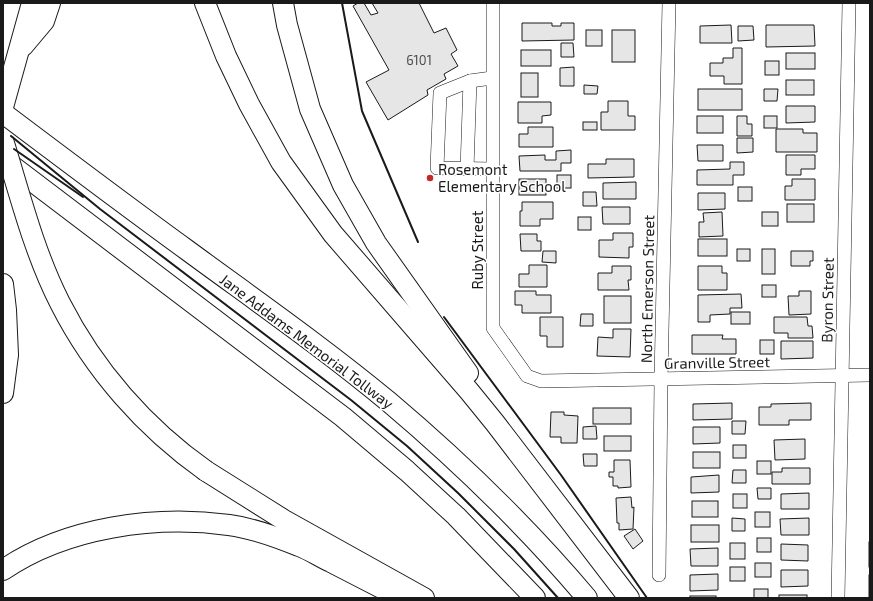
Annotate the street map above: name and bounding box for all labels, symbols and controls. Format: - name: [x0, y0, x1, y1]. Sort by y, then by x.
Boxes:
- house number: 6101: [406, 52, 432, 68]
- place label: Rosemont Elementary School: [438, 160, 566, 195]
- marker: Rosemont Elementary School: [425, 173, 435, 183]
- street label: Ruby Street: [468, 210, 486, 289]
- street label: North Emerson Street: [637, 214, 657, 363]
- street label: Byron Street: [817, 257, 837, 343]
- street label: Jane Addams Memorial Tollway: [217, 270, 397, 412]
- street label: Granville Street: [664, 352, 770, 372]

